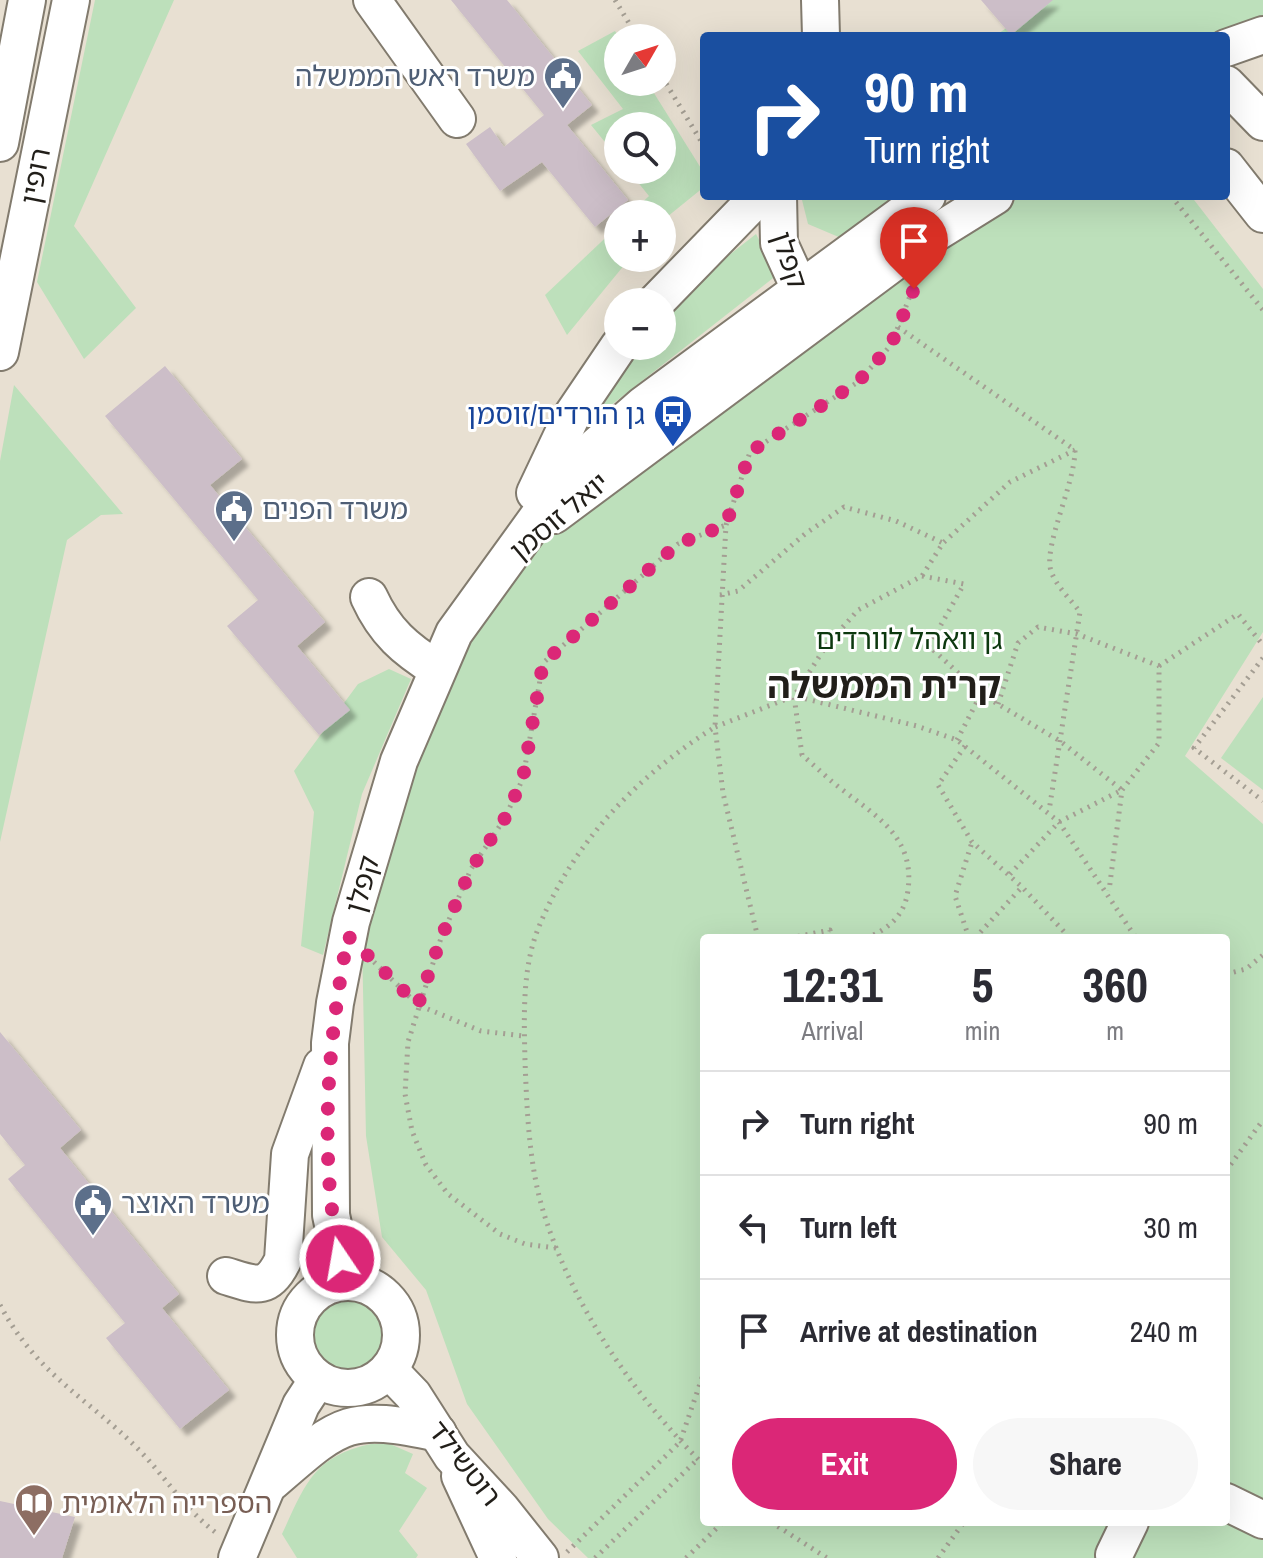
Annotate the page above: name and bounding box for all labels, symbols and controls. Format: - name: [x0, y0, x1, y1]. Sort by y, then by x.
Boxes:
- north arrow: [604, 24, 676, 96]
- map controls: [604, 24, 676, 360]
- text: 90 m: [864, 54, 969, 129]
- public building icon: משרד ראש הממשלה: [542, 55, 584, 110]
- place label: משרד ראש הממשלה: [295, 57, 535, 95]
- icon: right: [732, 64, 836, 168]
- button: search: [604, 112, 676, 184]
- text: Turn right: [864, 126, 989, 174]
- street label: רופין: [11, 144, 59, 208]
- button: +: [604, 200, 676, 272]
- pin: [880, 207, 948, 289]
- icon: arrive: [892, 219, 936, 263]
- street label: קפלן: [763, 227, 817, 293]
- button: −: [604, 288, 676, 360]
- bus stop icon: גן הורדים/זוסמן: [652, 393, 694, 448]
- place label: גן הורדים/זוסמן: [467, 395, 645, 433]
- street label: יואל זוסמן: [501, 463, 617, 569]
- public building icon: משרד הפנים: [213, 488, 255, 543]
- place label: משרד הפנים: [262, 490, 408, 528]
- park label: גן וואהל לוורדים: [816, 620, 1002, 658]
- district label: קרית הממשלה: [767, 661, 1001, 709]
- street label: קפלן: [336, 851, 388, 917]
- text: 12:31: [782, 952, 883, 1017]
- text: 5: [972, 952, 993, 1017]
- text: 360: [1082, 952, 1148, 1017]
- text: Arrival: [802, 1013, 863, 1048]
- text: min: [965, 1013, 1000, 1048]
- text: m: [1106, 1013, 1124, 1048]
- icon: right: [732, 1101, 776, 1145]
- text: Turn right: [800, 1103, 914, 1143]
- text: 90 m: [1143, 1103, 1198, 1143]
- public building icon: משרד האוצר: [72, 1182, 114, 1237]
- place label: משרד האוצר: [121, 1184, 270, 1222]
- icon: left: [732, 1205, 776, 1249]
- text: Turn left: [800, 1207, 897, 1247]
- text: 30 m: [1143, 1207, 1198, 1247]
- position arrow: [298, 1217, 382, 1301]
- icon: arrive: [732, 1309, 776, 1353]
- text: Arrive at destination: [800, 1311, 1038, 1351]
- text: 240 m: [1130, 1311, 1198, 1351]
- street label: רוטשילד: [420, 1412, 510, 1514]
- button: Exit: [732, 1418, 957, 1510]
- button: Share: [973, 1418, 1198, 1510]
- library icon: הספרייה הלאומית: [13, 1482, 55, 1537]
- place label: הספרייה הלאומית: [62, 1484, 272, 1522]

